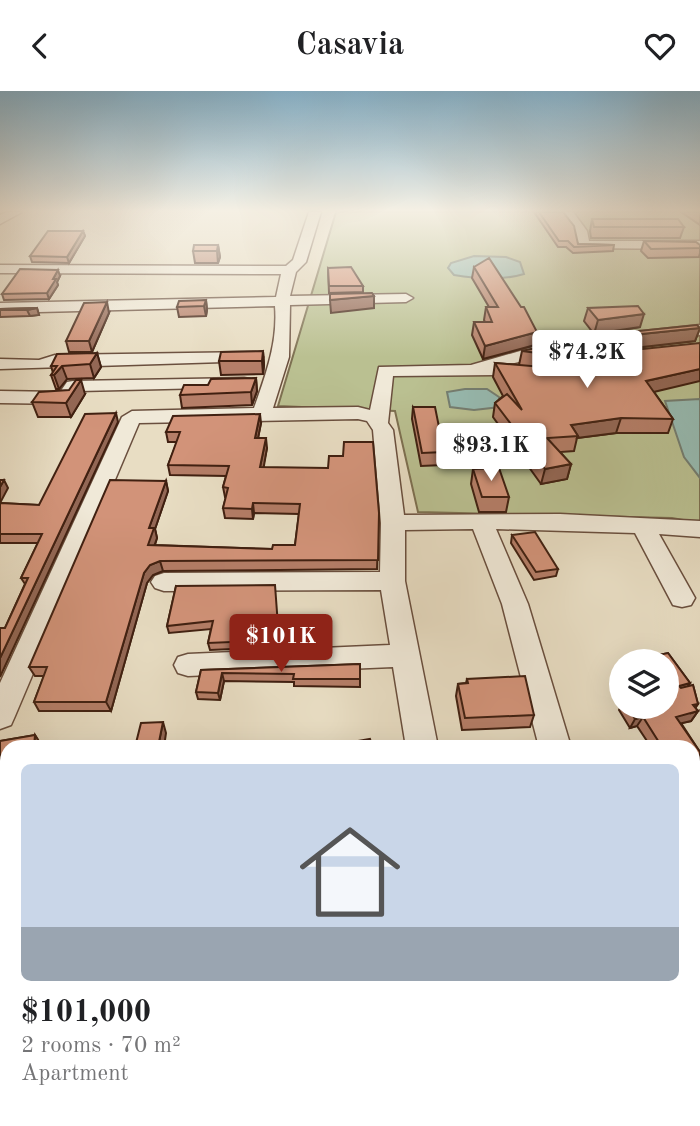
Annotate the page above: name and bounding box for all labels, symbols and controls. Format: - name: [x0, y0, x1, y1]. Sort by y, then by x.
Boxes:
- icon: back: [21, 27, 59, 65]
- icon: heart: [641, 27, 679, 65]
- text: Casavia: [296, 30, 404, 62]
- pin: $74.2K: [530, 331, 644, 390]
- text: $74.2K: [548, 341, 626, 364]
- pin: $93.1K: [434, 423, 548, 483]
- text: $93.1K: [452, 434, 530, 457]
- pin: $101K: [232, 615, 330, 674]
- text: $101K: [245, 625, 317, 648]
- map controls: [609, 649, 679, 719]
- button: layers: [609, 649, 679, 719]
- icon: home: [287, 809, 413, 935]
- text: $101,000: [21, 998, 151, 1028]
- text: 2 rooms · 70 m²: [21, 1034, 181, 1057]
- text: Apartment: [21, 1062, 129, 1085]

